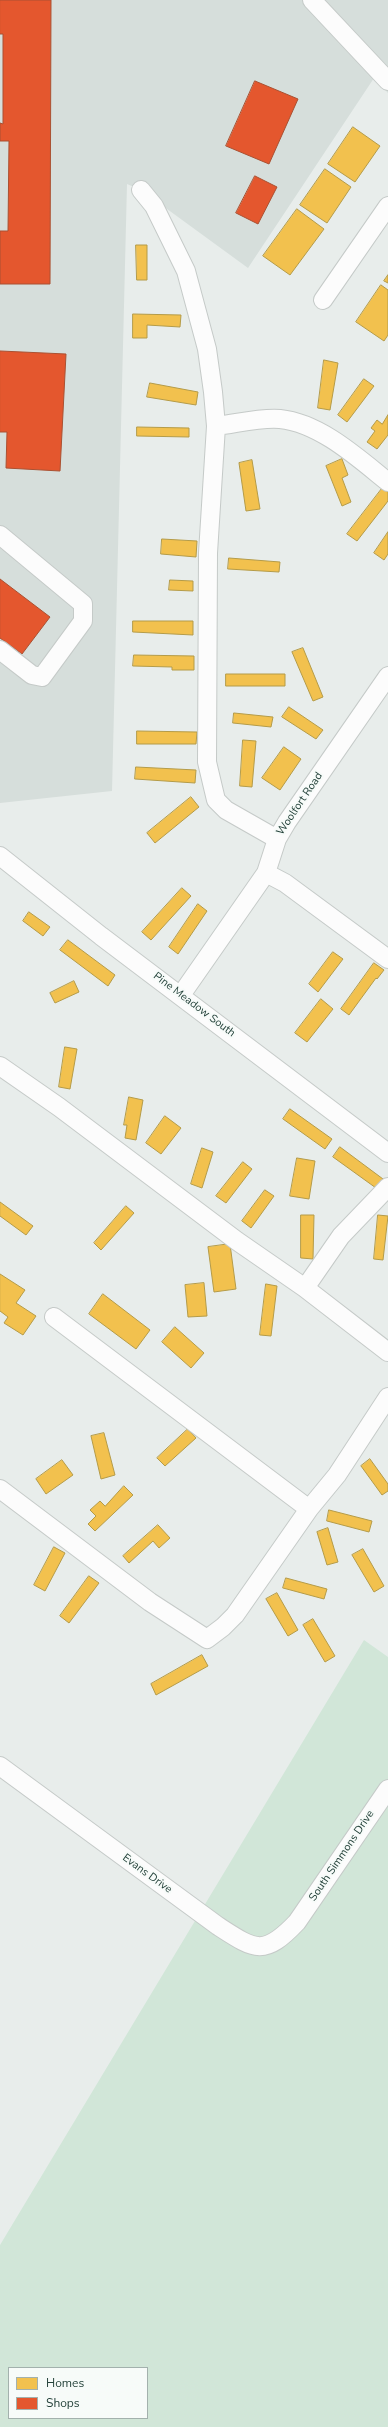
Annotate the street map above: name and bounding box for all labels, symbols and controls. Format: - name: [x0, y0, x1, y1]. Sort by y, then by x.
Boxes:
- street label: Woolfort Road: [274, 770, 326, 838]
- street label: Pine Meadow South: [150, 970, 238, 1040]
- street label: South Simmons Drive: [307, 1808, 377, 1904]
- street label: Evans Drive: [120, 1852, 174, 1896]
- legend: [8, 2367, 148, 2419]
- text: Homes: [46, 2375, 84, 2391]
- text: Shops: [46, 2395, 80, 2411]

